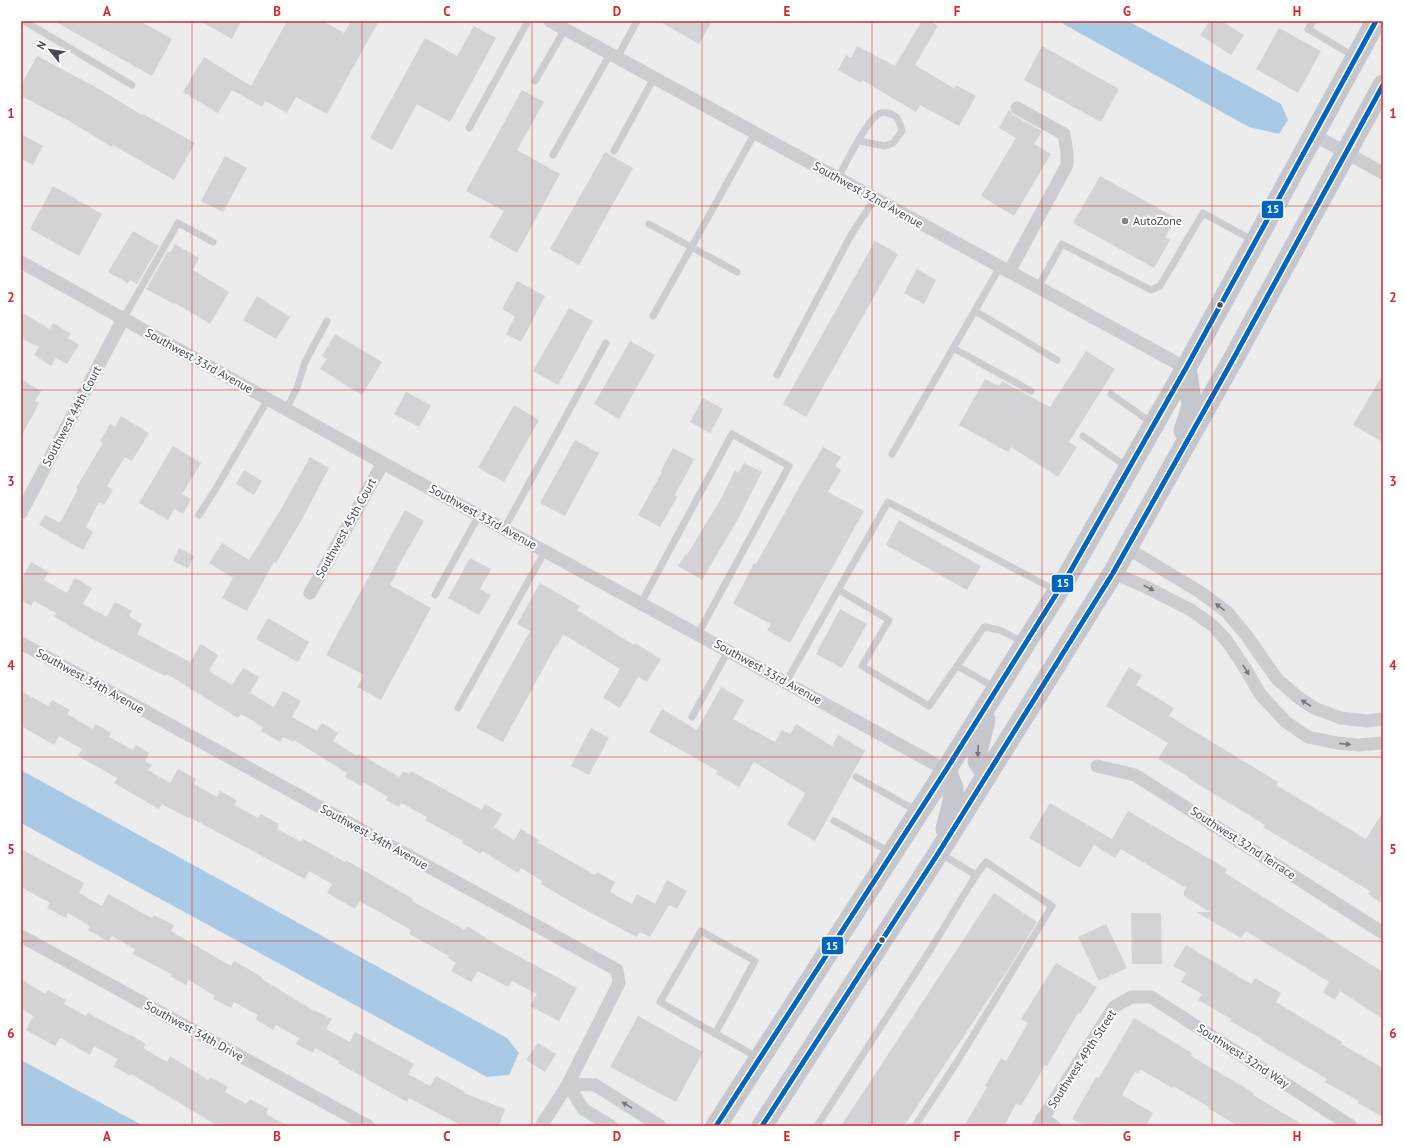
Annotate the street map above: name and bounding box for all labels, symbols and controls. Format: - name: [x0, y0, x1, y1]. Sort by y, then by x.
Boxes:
- text: A: [103, 3, 111, 20]
- text: B: [273, 3, 281, 20]
- text: C: [443, 3, 451, 20]
- text: D: [613, 3, 621, 20]
- text: E: [784, 3, 791, 20]
- text: F: [954, 3, 961, 20]
- text: G: [1123, 3, 1131, 20]
- text: H: [1293, 3, 1301, 20]
- north arrow: [30, 30, 70, 70]
- text: N: [33, 38, 49, 52]
- text: 1: [7, 105, 15, 122]
- text: 1: [1389, 105, 1397, 122]
- street label: Southwest 32nd Avenue: [811, 158, 926, 231]
- line badge: 15: [1261, 200, 1284, 219]
- text: 15: [1267, 202, 1279, 216]
- place label: AutoZone: [1133, 213, 1182, 228]
- marker: AutoZone: [1120, 216, 1130, 226]
- text: 2: [7, 289, 15, 306]
- text: 2: [1389, 289, 1397, 306]
- unlabelled marker: [1215, 300, 1225, 310]
- street label: Southwest 33rd Avenue: [143, 325, 256, 396]
- street label: Southwest 44th Court: [39, 363, 104, 469]
- text: 3: [7, 473, 15, 490]
- text: 3: [1389, 473, 1397, 490]
- street label: Southwest 45th Court: [312, 475, 379, 580]
- street label: Southwest 33rd Avenue: [427, 481, 540, 552]
- line badge: 15: [1051, 574, 1074, 593]
- text: 15: [1057, 576, 1069, 590]
- one-way arrow: [1143, 585, 1154, 591]
- one-way arrow: [1214, 602, 1225, 611]
- street label: Southwest 33rd Avenue: [712, 636, 825, 707]
- street label: Southwest 34th Avenue: [34, 645, 147, 716]
- text: 4: [7, 657, 15, 674]
- text: 4: [1389, 657, 1397, 674]
- one-way arrow: [1242, 665, 1250, 675]
- one-way arrow: [1300, 699, 1311, 706]
- one-way arrow: [1339, 741, 1351, 748]
- one-way arrow: [975, 745, 982, 757]
- street label: Southwest 34th Avenue: [318, 801, 431, 872]
- street label: Southwest 32nd Terrace: [1188, 803, 1299, 882]
- text: 5: [7, 841, 15, 858]
- text: 5: [1389, 841, 1397, 858]
- unlabelled marker: [877, 935, 887, 945]
- line badge: 15: [821, 936, 844, 955]
- text: 15: [826, 939, 838, 953]
- street label: Southwest 34th Drive: [142, 997, 246, 1064]
- street label: Southwest 49th Street: [1044, 1007, 1119, 1111]
- street label: Southwest 32nd Way: [1194, 1020, 1293, 1091]
- text: 6: [7, 1025, 15, 1042]
- text: 6: [1389, 1025, 1397, 1042]
- one-way arrow: [621, 1102, 633, 1109]
- text: A: [103, 1128, 111, 1145]
- text: B: [273, 1128, 281, 1145]
- text: C: [443, 1128, 451, 1145]
- text: D: [613, 1128, 621, 1145]
- text: E: [784, 1128, 791, 1145]
- text: F: [954, 1128, 961, 1145]
- text: G: [1123, 1128, 1131, 1145]
- text: H: [1293, 1128, 1301, 1145]

